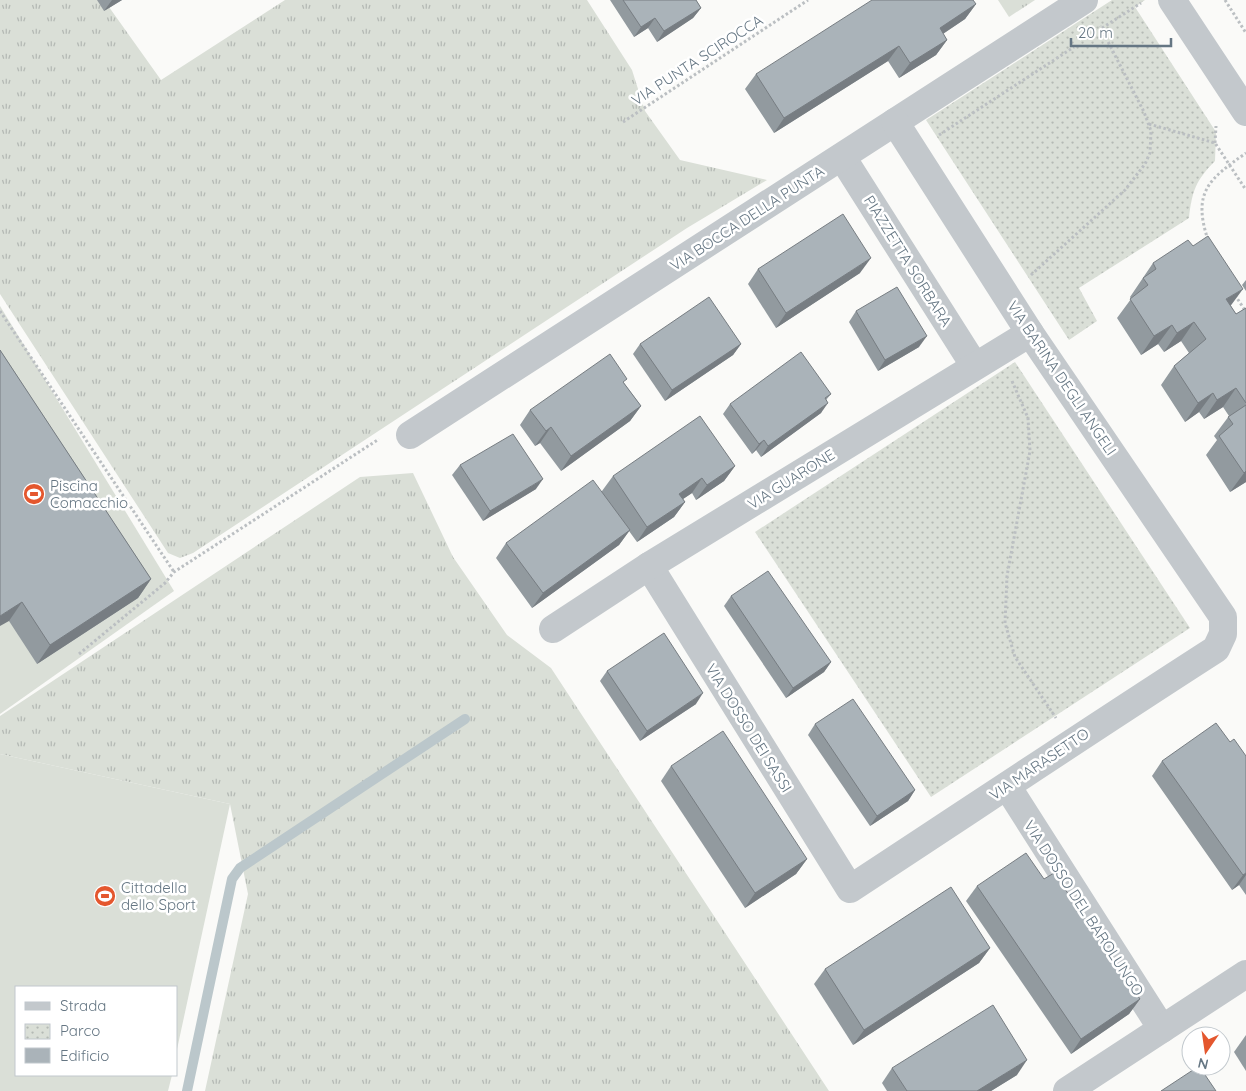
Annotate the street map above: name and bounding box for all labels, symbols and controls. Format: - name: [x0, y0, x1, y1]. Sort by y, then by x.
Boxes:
- street label: VIA PUNTA SCIROCCA: [628, 10, 767, 110]
- scale bar: [1071, 15, 1171, 47]
- text: 20 m: [1078, 23, 1113, 42]
- street label: VIA BOCCA DELLA PUNTA: [666, 161, 828, 275]
- street label: PIAZZETTA SORBARA: [860, 192, 956, 330]
- street label: VIA BARINA DEGLI ANGELI: [1003, 297, 1121, 459]
- street label: VIA GUARONE: [744, 445, 838, 513]
- place label: Piscina Comacchio: [50, 476, 128, 512]
- sports icon: Piscina Comacchio: [22, 482, 46, 506]
- street label: VIA DOSSO DEI SASSI: [702, 660, 796, 796]
- street label: VIA MARASETTO: [986, 724, 1092, 804]
- street label: VIA DOSSO DEL BAROLUNGO: [1020, 817, 1148, 999]
- place label: Cittadella dello Sport: [121, 878, 196, 914]
- sports icon: Cittadella dello Sport: [93, 884, 117, 908]
- legend: [15, 986, 178, 1076]
- text: Strada: [60, 996, 106, 1015]
- text: Parco: [60, 1021, 100, 1040]
- north arrow: [1181, 1026, 1231, 1076]
- text: Edificio: [60, 1046, 109, 1065]
- text: N: [1196, 1054, 1210, 1074]

